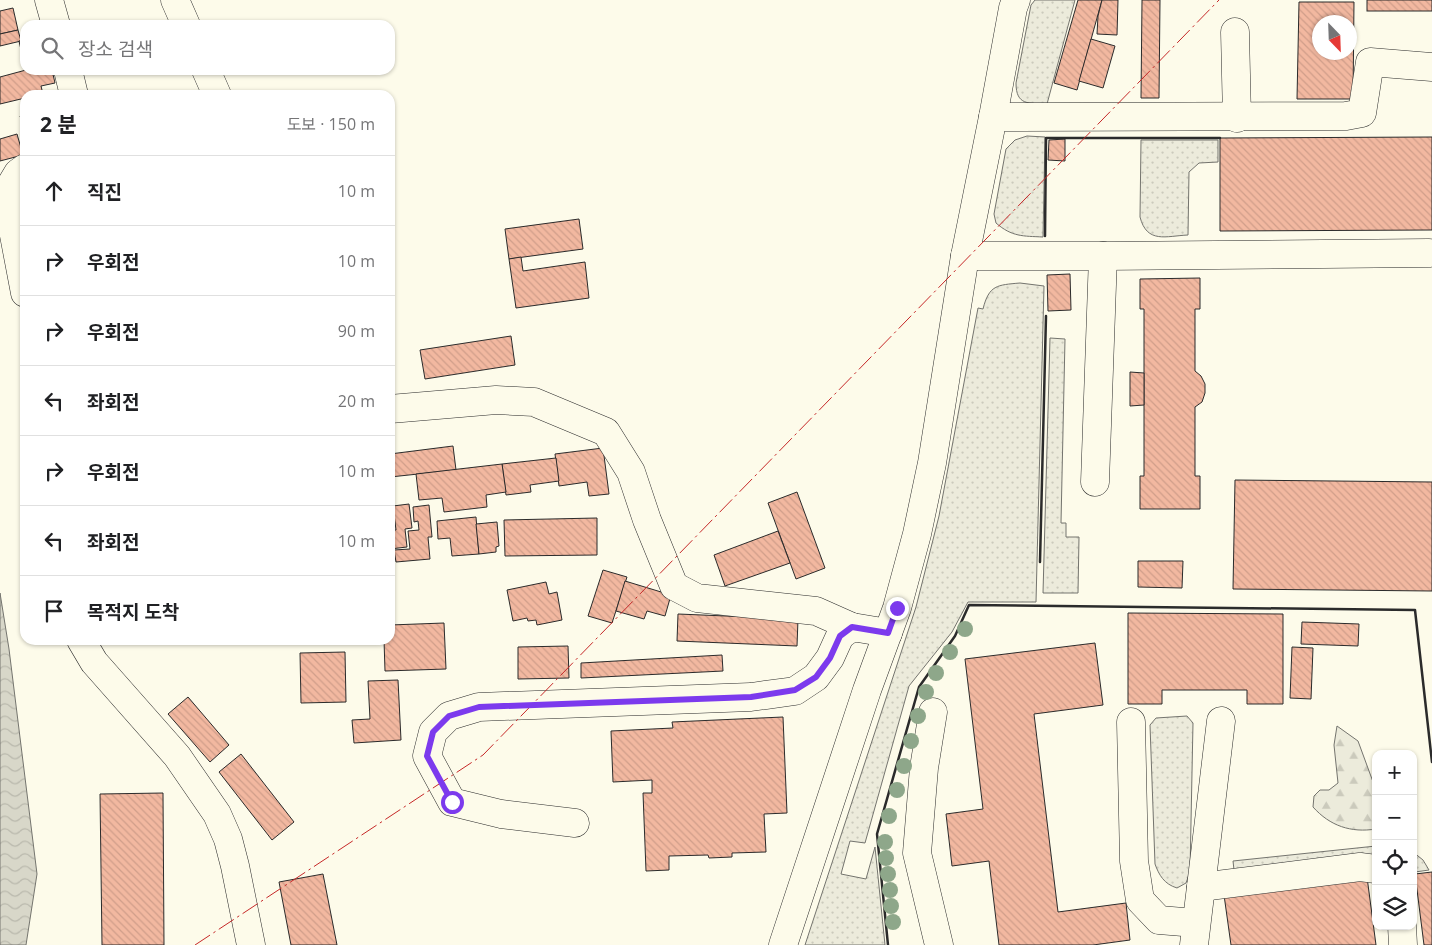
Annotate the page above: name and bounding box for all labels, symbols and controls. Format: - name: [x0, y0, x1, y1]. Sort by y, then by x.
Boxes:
- north arrow: [1312, 15, 1357, 60]
- search box: [20, 20, 395, 75]
- icon: search: [38, 34, 66, 62]
- text: 장소 검색: [78, 36, 153, 62]
- text: 2 분: [40, 110, 77, 138]
- text: 도보 · 150 m: [287, 113, 375, 135]
- icon: ahead: [40, 177, 68, 205]
- text: 직진: [87, 179, 122, 205]
- text: 10 m: [338, 180, 375, 202]
- icon: right: [40, 247, 68, 275]
- text: 우회전: [87, 249, 139, 275]
- text: 10 m: [338, 250, 375, 272]
- icon: right: [40, 317, 68, 345]
- text: 우회전: [87, 319, 139, 345]
- text: 90 m: [338, 320, 375, 342]
- icon: left: [40, 387, 68, 415]
- text: 좌회전: [87, 389, 139, 415]
- text: 20 m: [338, 390, 375, 412]
- icon: right: [40, 457, 68, 485]
- text: 우회전: [87, 459, 139, 485]
- text: 10 m: [338, 460, 375, 482]
- icon: left: [40, 527, 68, 555]
- text: 좌회전: [87, 529, 139, 555]
- text: 10 m: [338, 530, 375, 552]
- icon: arrive: [40, 597, 68, 625]
- route end: [886, 597, 909, 620]
- text: 목적지 도착: [87, 599, 179, 625]
- map controls: [1372, 750, 1417, 930]
- button: +: [1372, 750, 1417, 795]
- route start: [441, 791, 464, 814]
- button: −: [1372, 795, 1417, 840]
- button: locate: [1372, 840, 1417, 885]
- button: layers: [1372, 885, 1417, 930]

